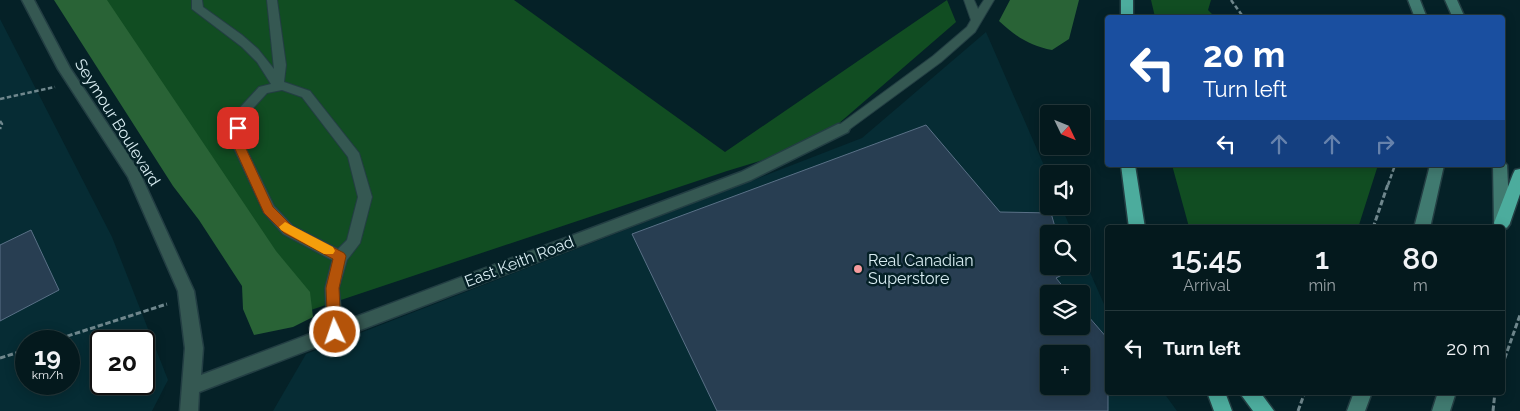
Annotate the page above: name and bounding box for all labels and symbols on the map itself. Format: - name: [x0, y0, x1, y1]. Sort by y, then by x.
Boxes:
- street label: Seymour Boulevard: [71, 55, 164, 189]
- north arrow: [1040, 105, 1090, 155]
- pin: [217, 107, 259, 149]
- street label: East Keith Road: [462, 232, 576, 291]
- place label: Real Canadian Superstore: [868, 251, 973, 288]
- marker: Real Canadian Superstore: [852, 263, 864, 275]
- position arrow: [308, 305, 360, 357]
- speed limit sign: 20: [90, 330, 155, 395]

